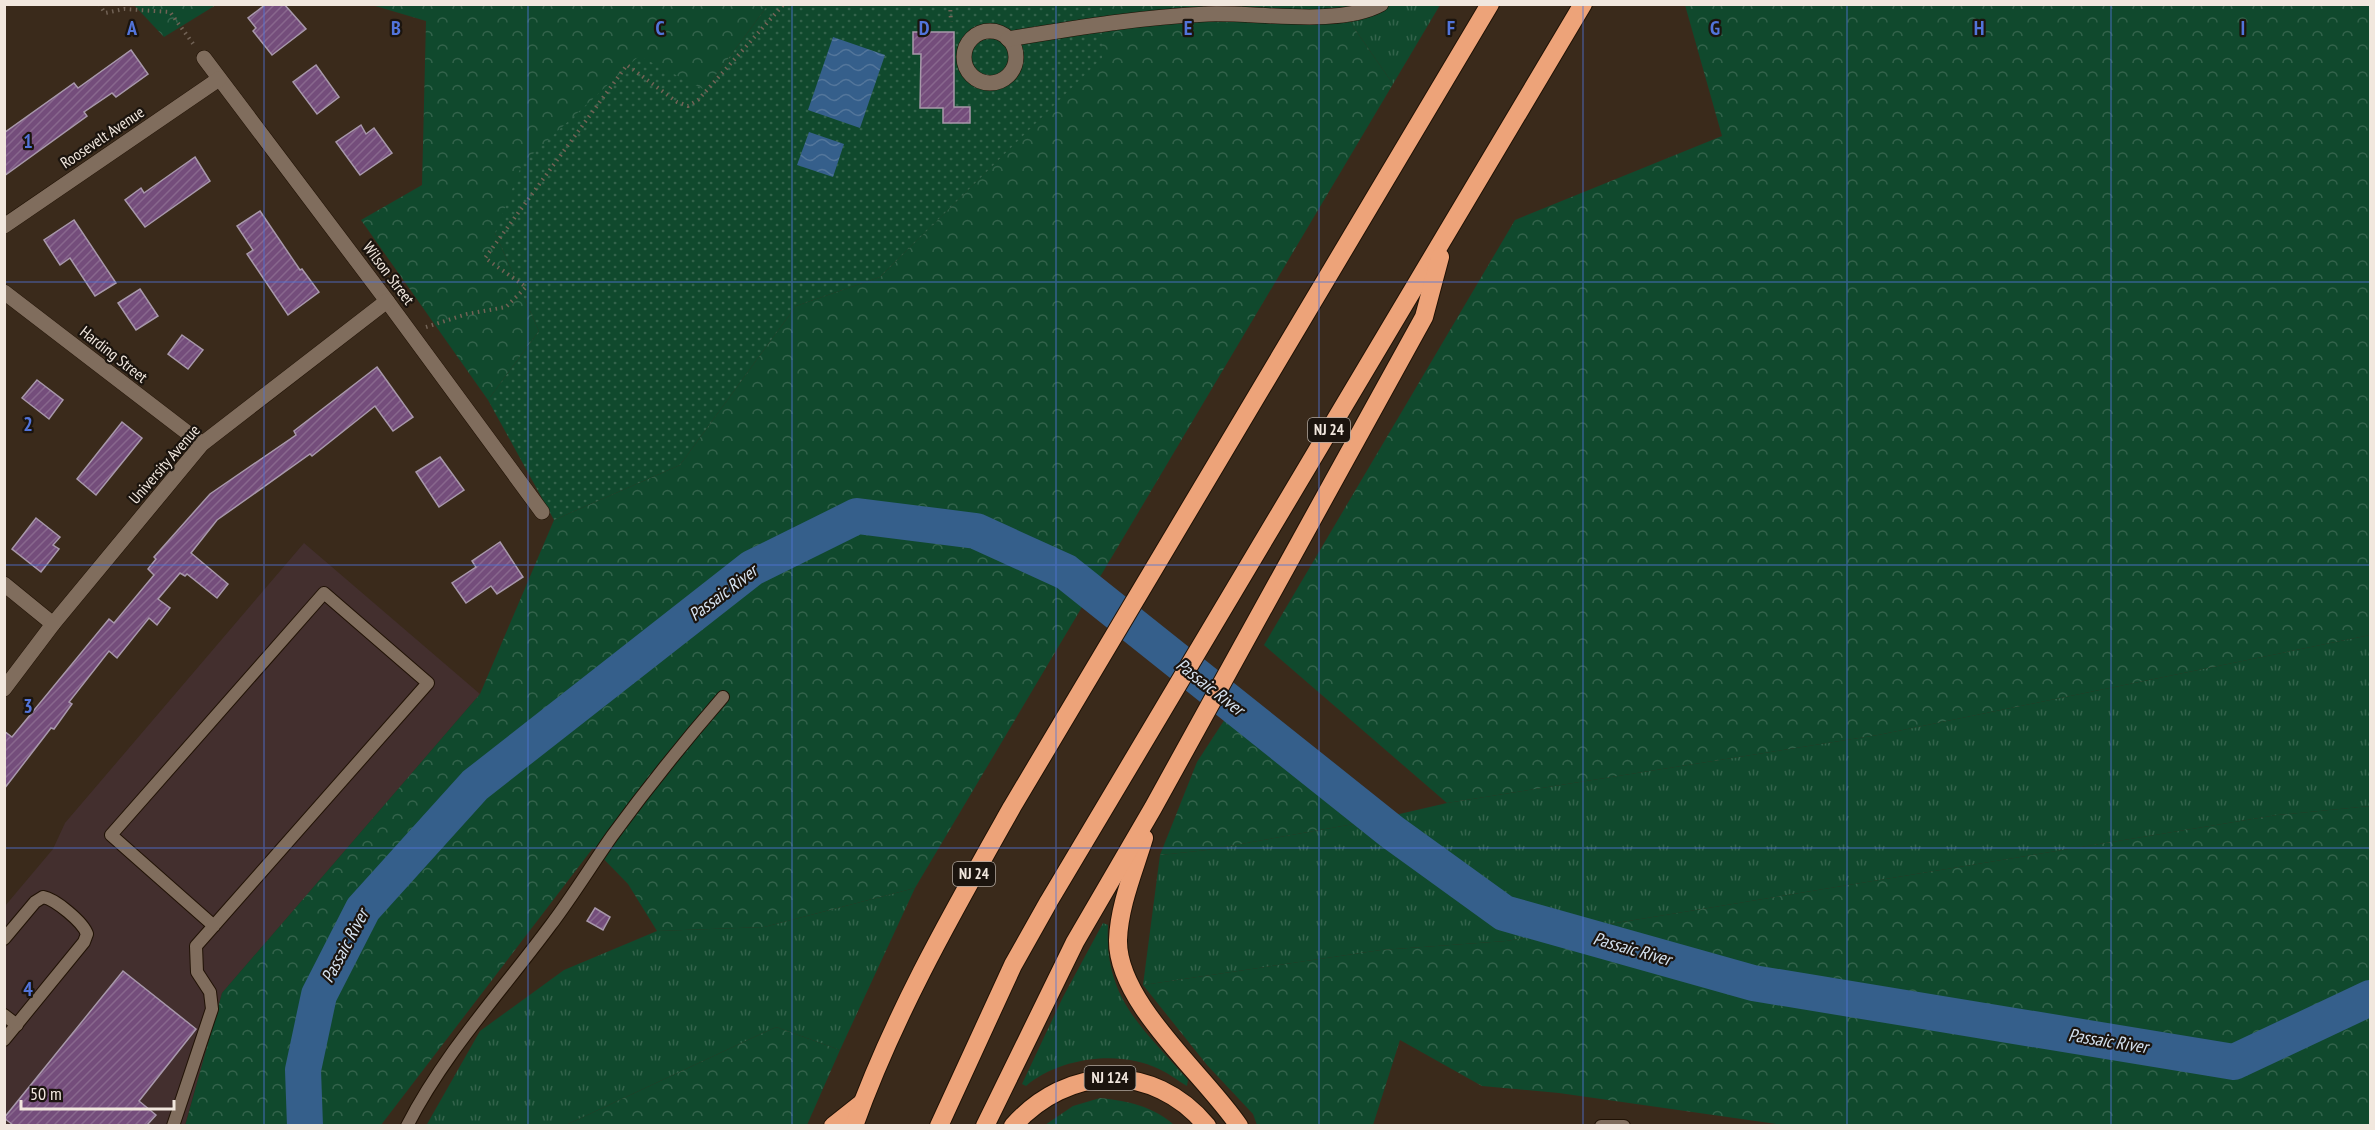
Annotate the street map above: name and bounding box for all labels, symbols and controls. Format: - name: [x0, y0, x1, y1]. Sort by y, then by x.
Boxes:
- text: A: [126, 15, 138, 41]
- text: B: [391, 15, 401, 41]
- text: C: [655, 15, 665, 41]
- text: D: [919, 15, 930, 41]
- text: E: [1184, 15, 1192, 41]
- text: F: [1447, 15, 1455, 41]
- text: G: [1710, 15, 1720, 41]
- text: H: [1974, 15, 1984, 41]
- text: I: [2241, 15, 2245, 41]
- street label: Roosevelt Avenue: [56, 102, 148, 172]
- text: 1: [23, 128, 33, 154]
- street label: Wilson Street: [359, 238, 420, 309]
- street label: Harding Street: [76, 321, 152, 387]
- text: 2: [23, 411, 33, 437]
- road number: NJ 24: [1308, 418, 1350, 442]
- street label: University Avenue: [124, 420, 204, 508]
- water label: Passaic River: [684, 558, 764, 626]
- water label: Passaic River: [1172, 653, 1251, 722]
- text: 3: [23, 693, 33, 719]
- road number: NJ 24: [953, 862, 995, 886]
- water label: Passaic River: [316, 902, 375, 986]
- water label: Passaic River: [1591, 926, 1677, 971]
- text: 4: [23, 976, 33, 1002]
- water label: Passaic River: [2067, 1023, 2152, 1059]
- road number: NJ 124: [1084, 1066, 1136, 1090]
- scale bar: [21, 1073, 174, 1111]
- text: 50 m: [30, 1082, 62, 1105]

